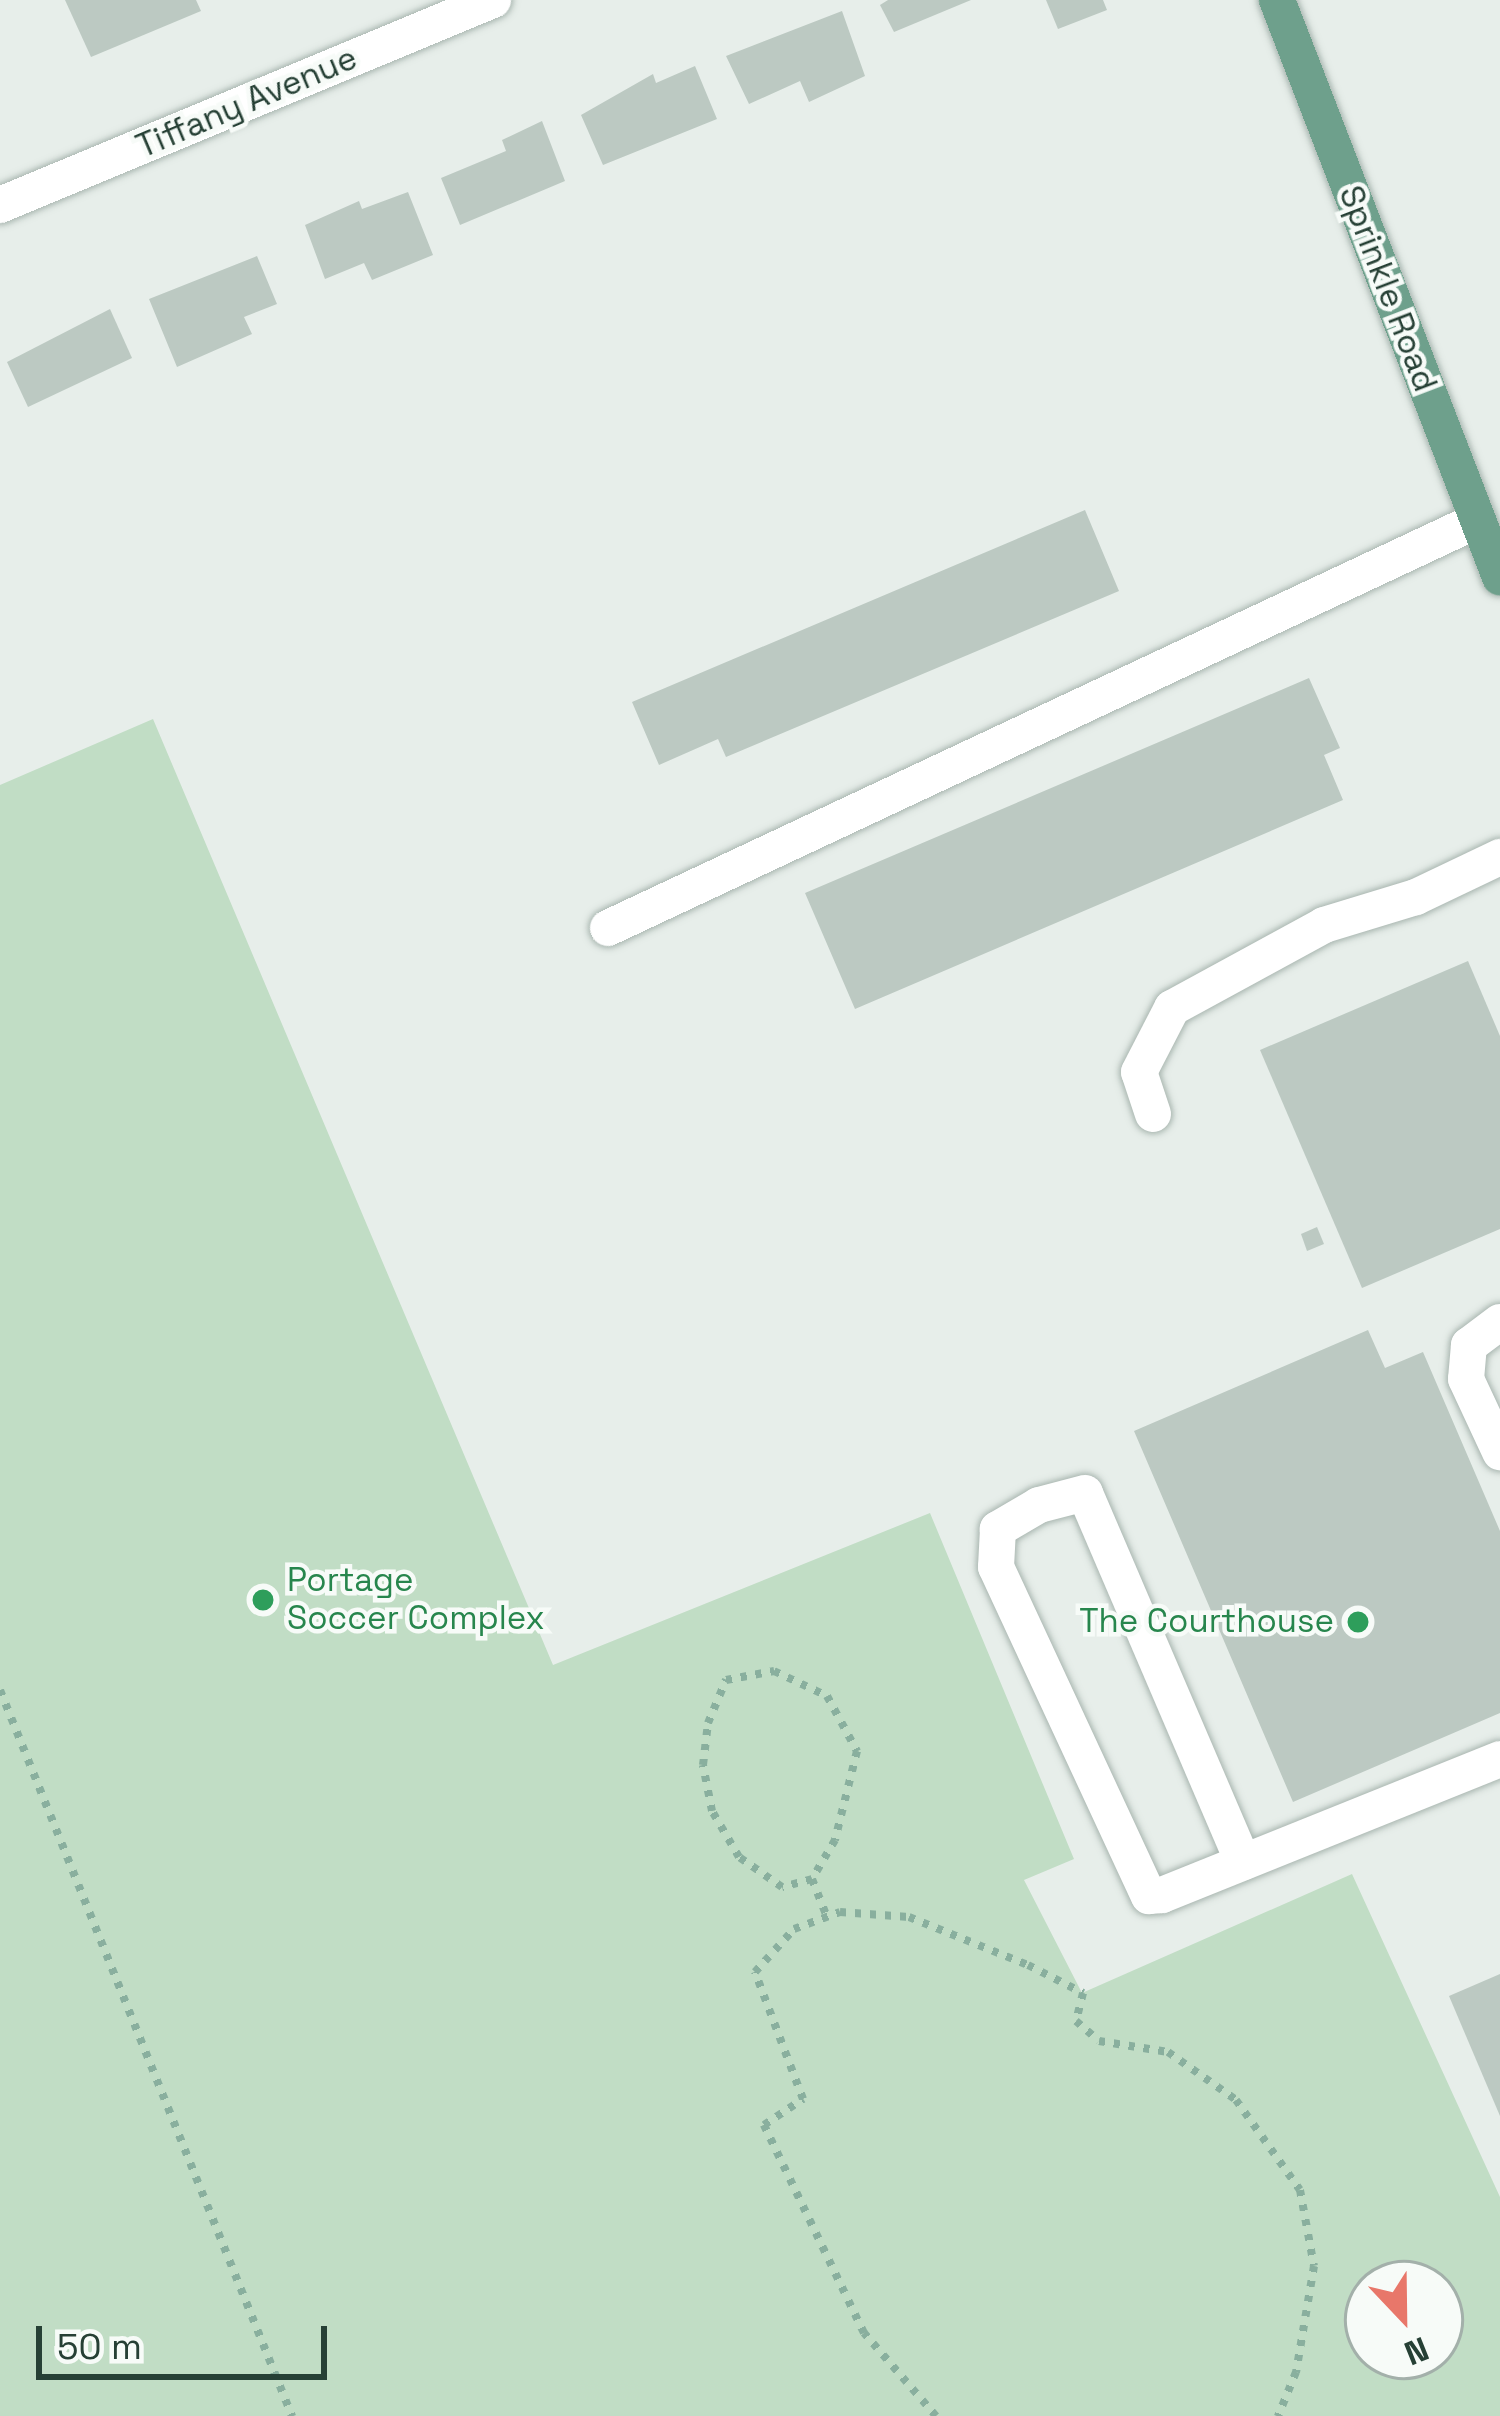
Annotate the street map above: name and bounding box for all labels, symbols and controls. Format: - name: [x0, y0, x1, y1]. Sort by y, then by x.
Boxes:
- street label: Tiffany Avenue: [131, 39, 363, 167]
- street label: Sprinkle Road: [1330, 181, 1444, 397]
- place label: Portage Soccer Complex: [287, 1561, 545, 1639]
- marker: Portage Soccer Complex: [250, 1587, 276, 1613]
- place label: The Courthouse: [1079, 1602, 1334, 1642]
- marker: The Courthouse: [1345, 1609, 1371, 1635]
- north arrow: [1344, 2260, 1464, 2380]
- scale bar: [42, 2302, 333, 2376]
- text: 50 m: [57, 2324, 142, 2370]
- text: N: [1398, 2327, 1434, 2374]

